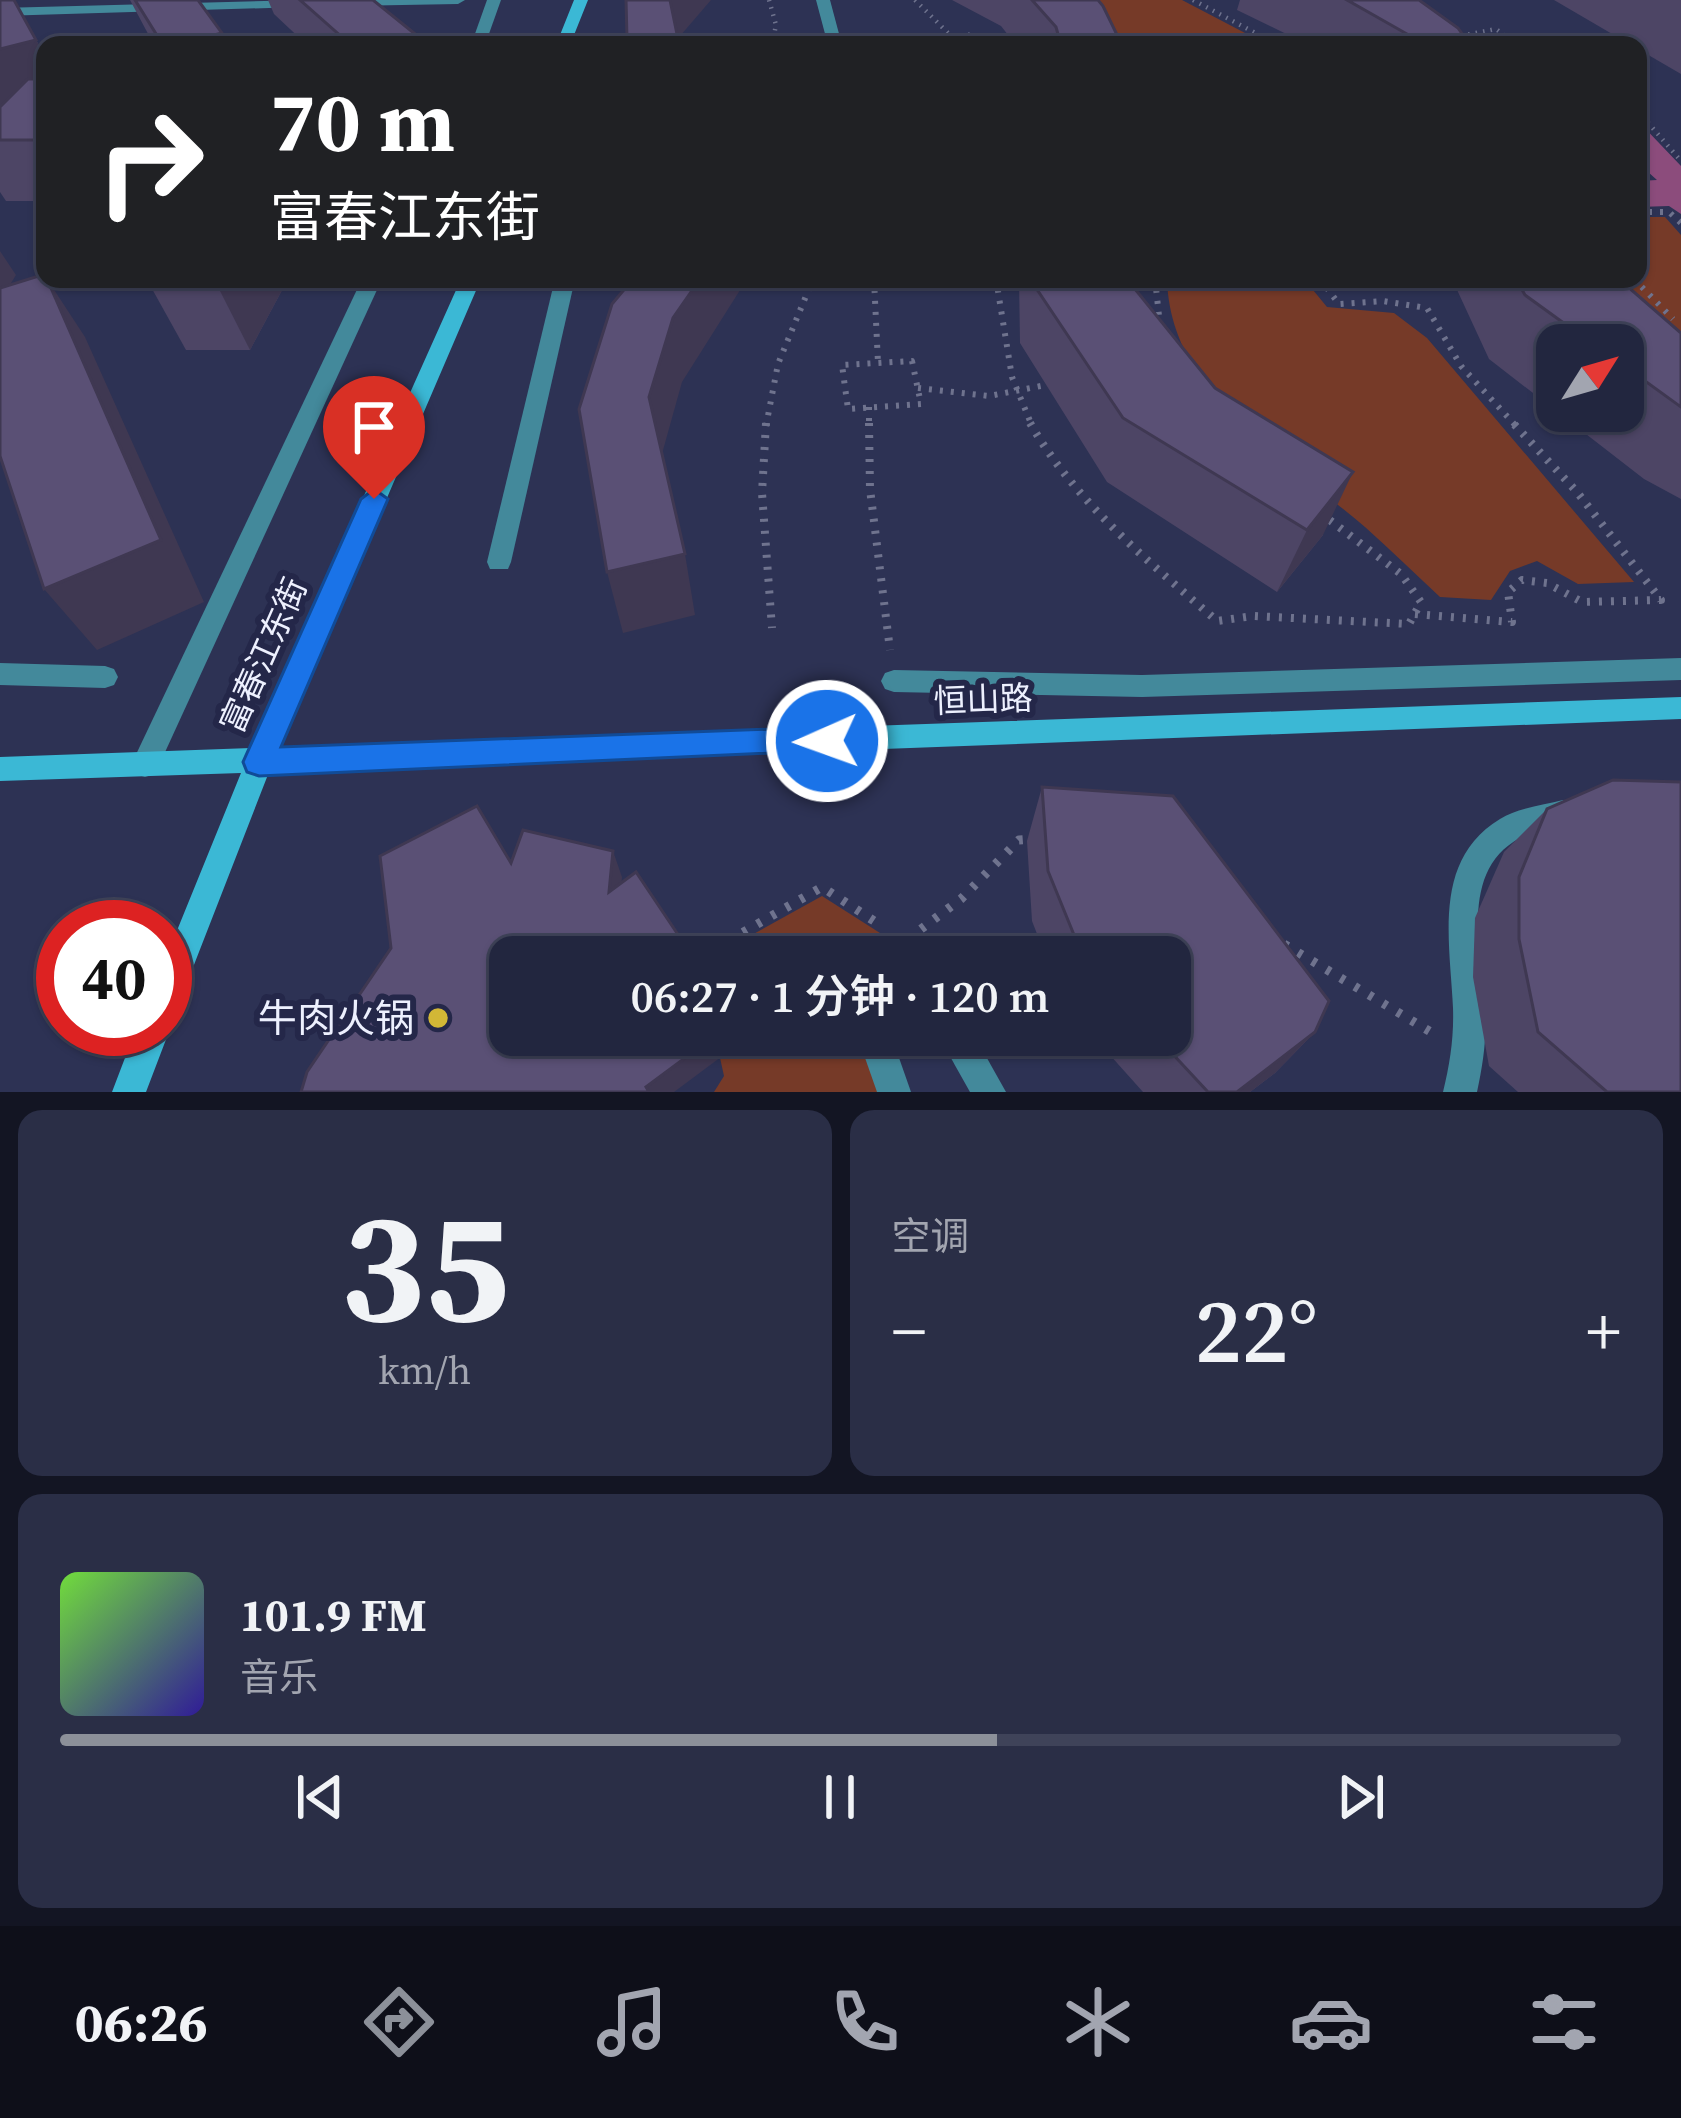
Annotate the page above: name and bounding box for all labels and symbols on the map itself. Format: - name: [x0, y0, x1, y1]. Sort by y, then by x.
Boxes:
- north arrow: [1536, 324, 1644, 432]
- pin: [323, 376, 425, 499]
- street label: 富春江东街: [209, 571, 318, 740]
- street label: 恒山路: [933, 675, 1033, 724]
- position arrow: [764, 678, 890, 804]
- speed limit sign: 40: [36, 900, 192, 1056]
- place label: 牛肉火锅: [258, 992, 414, 1045]
- marker: 牛肉火锅: [425, 1005, 451, 1031]

